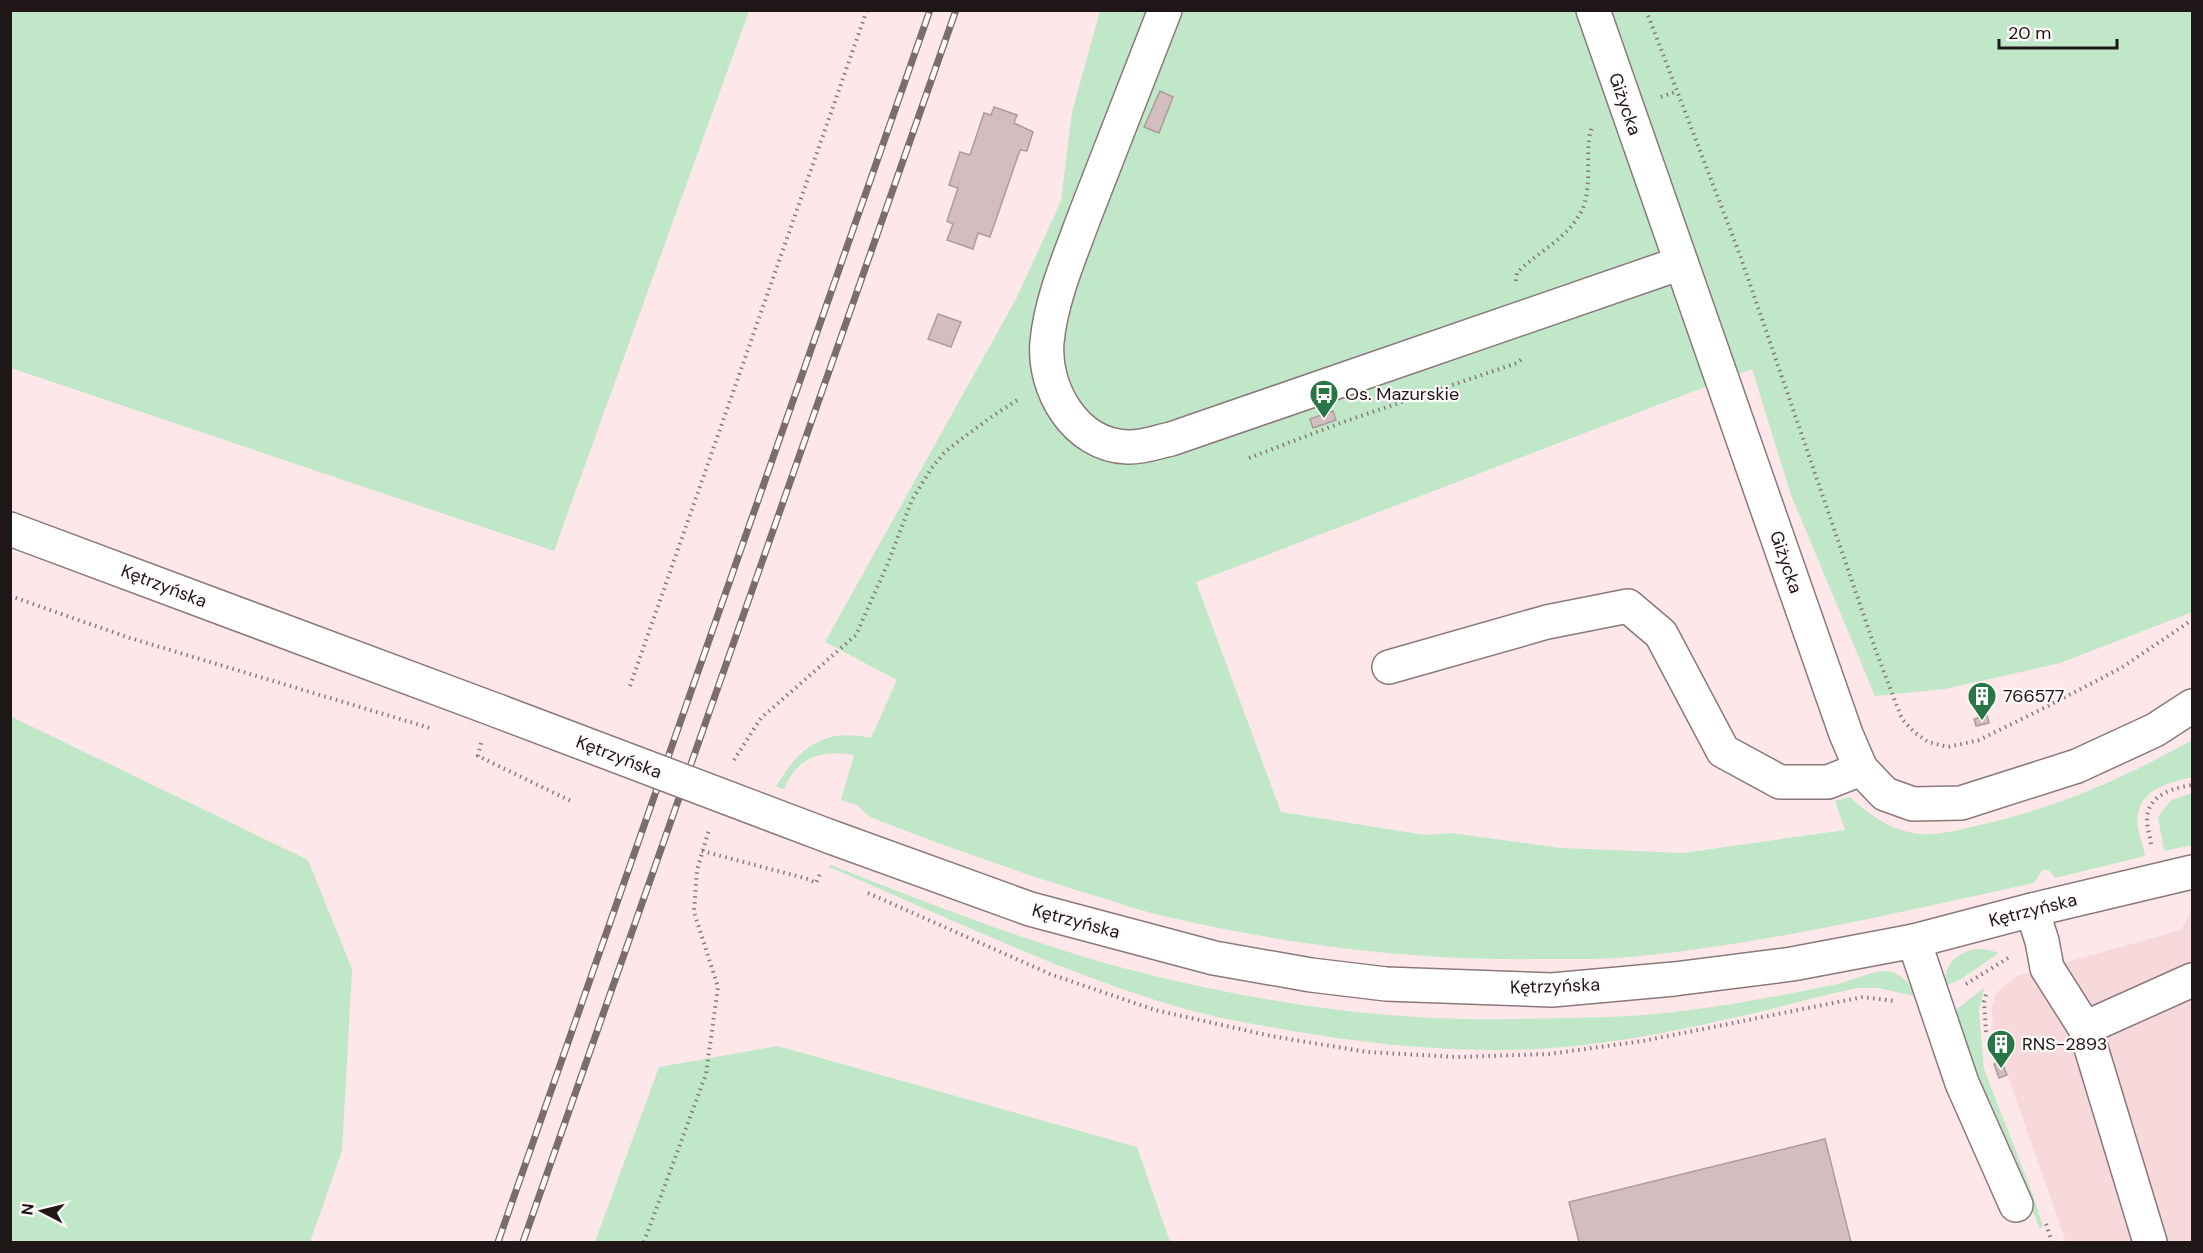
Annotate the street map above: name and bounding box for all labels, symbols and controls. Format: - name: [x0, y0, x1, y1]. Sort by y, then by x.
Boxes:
- scale bar: [1999, 12, 2118, 50]
- text: 20 m: [2008, 21, 2051, 45]
- street label: Giżycka: [1603, 70, 1647, 138]
- bus stop icon: Os. Mazurskie: [1308, 378, 1340, 420]
- place label: Os. Mazurskie: [1345, 382, 1459, 406]
- street label: Giżycka: [1764, 528, 1808, 596]
- street label: Kętrzyńska: [118, 559, 210, 613]
- building icon: 766577: [1966, 680, 1998, 722]
- place label: 766577: [2003, 684, 2064, 708]
- street label: Kętrzyńska: [573, 730, 665, 784]
- street label: Kętrzyńska: [1986, 887, 2080, 933]
- street label: Kętrzyńska: [1029, 898, 1123, 944]
- street label: Kętrzyńska: [1510, 972, 1600, 1000]
- building icon: RNS-2893: [1985, 1028, 2017, 1070]
- place label: RNS-2893: [2022, 1032, 2107, 1056]
- north arrow: [12, 1181, 72, 1241]
- text: N: [16, 1202, 39, 1216]

